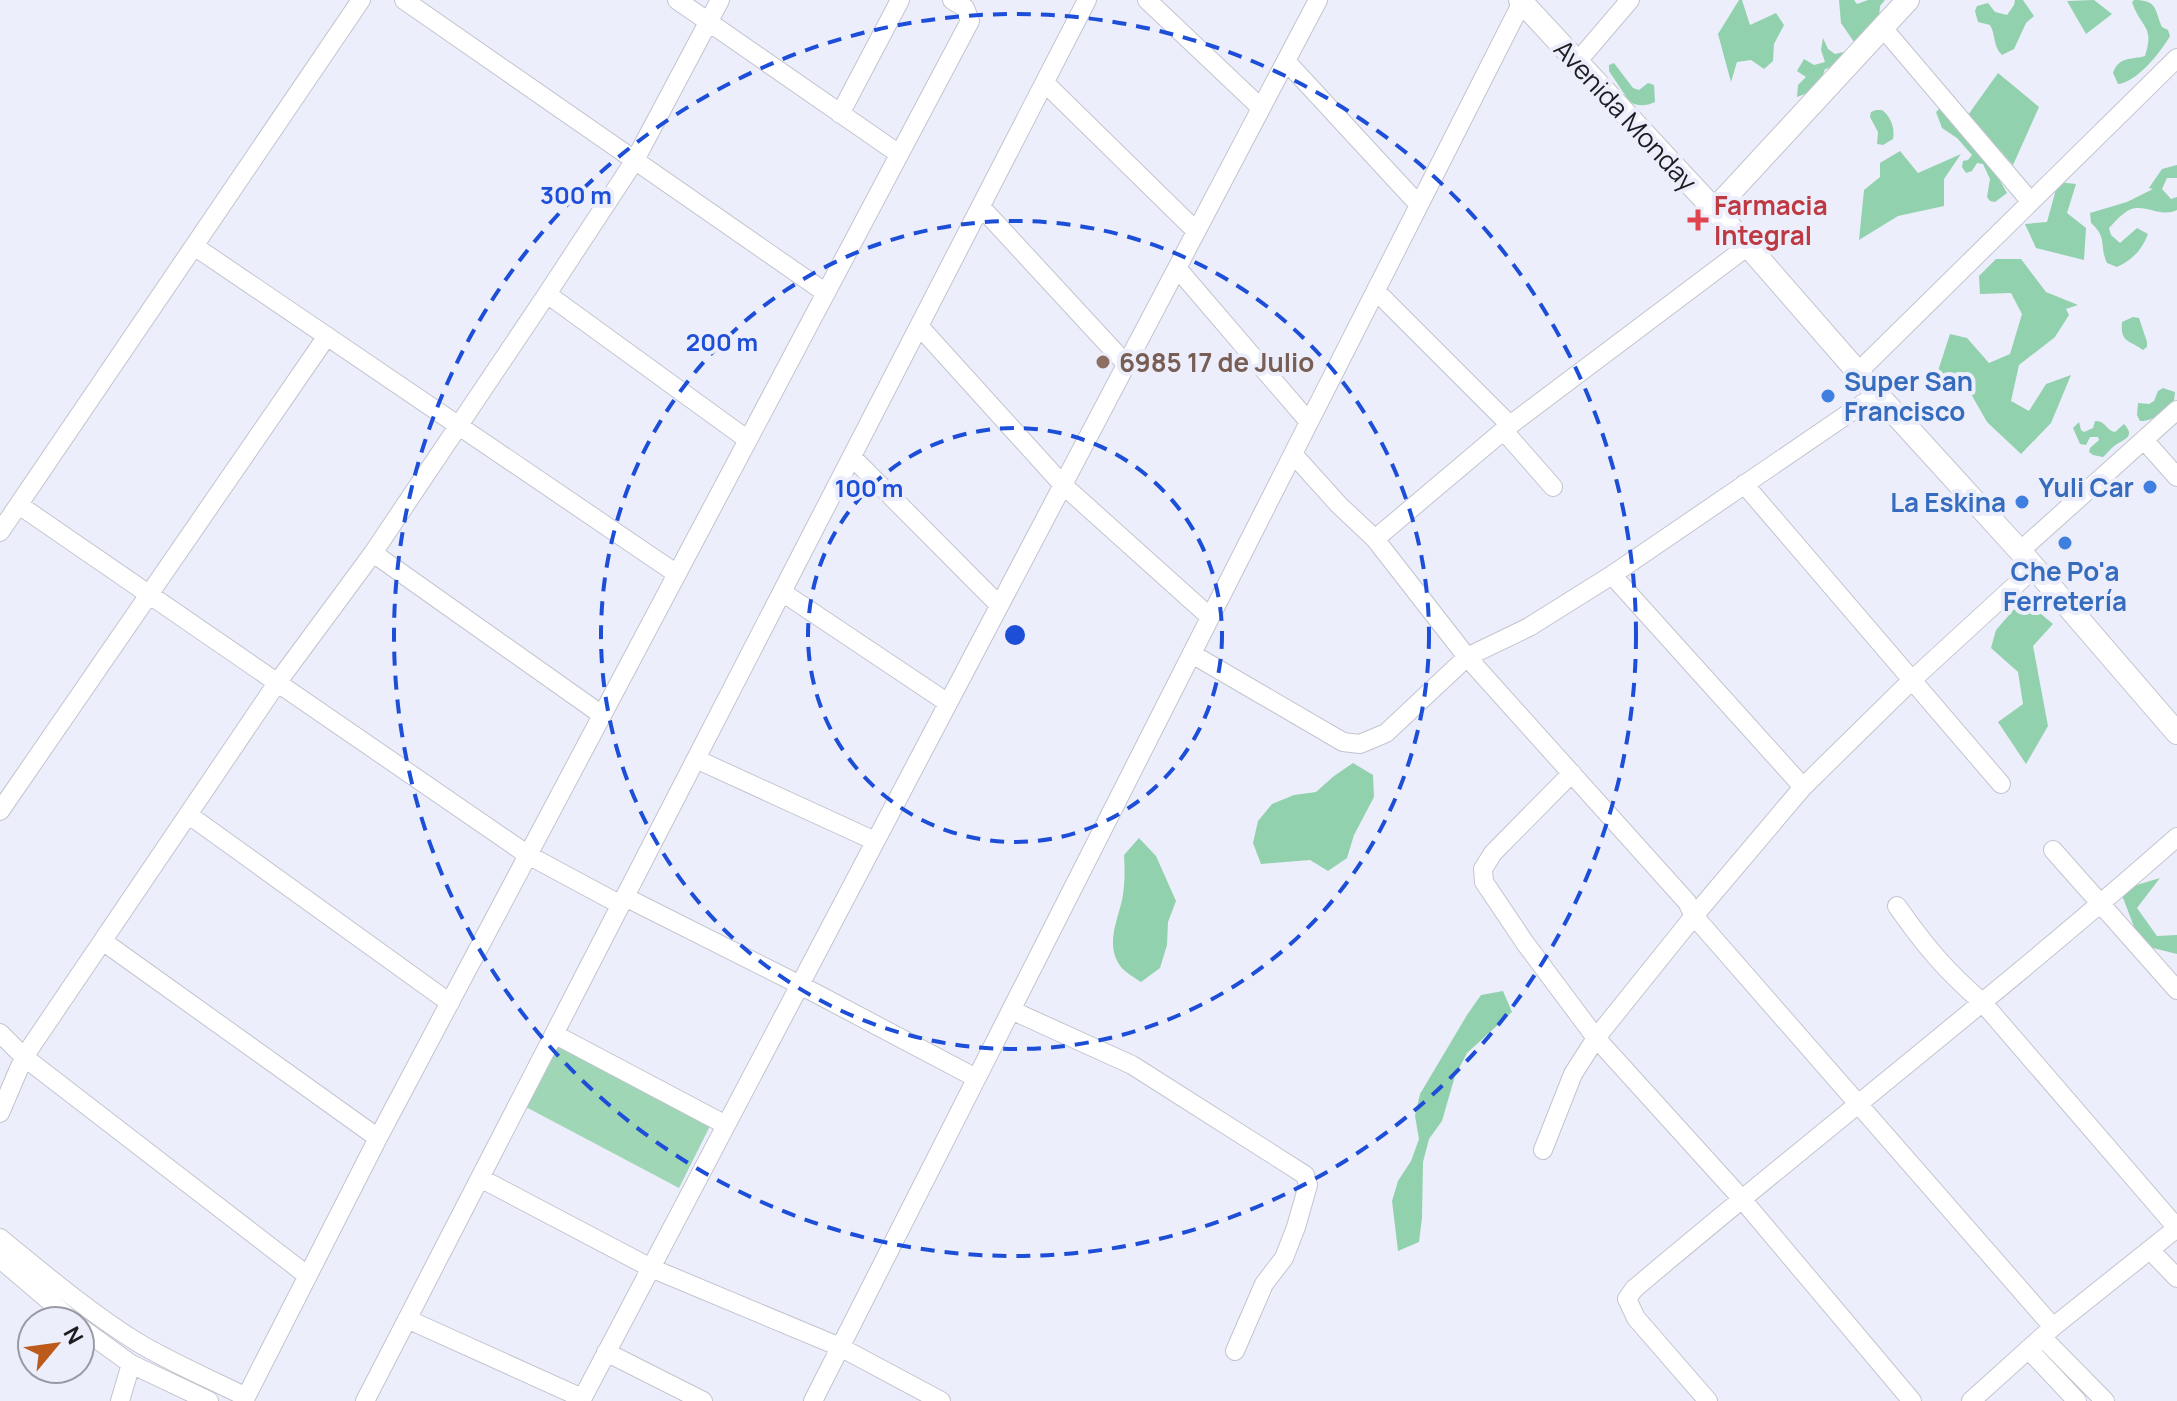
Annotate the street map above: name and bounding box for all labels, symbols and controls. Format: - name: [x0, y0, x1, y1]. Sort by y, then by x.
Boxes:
- street label: Avenida Monday: [1546, 31, 1706, 199]
- text: 300 m: [540, 178, 612, 211]
- place label: Farmacia Integral: [1714, 187, 1828, 253]
- marker: Farmacia Integral: [1689, 211, 1707, 229]
- text: 200 m: [686, 325, 758, 358]
- place label: 6985 17 de Julio: [1119, 344, 1314, 380]
- marker: 6985 17 de Julio: [1094, 353, 1112, 371]
- place label: Super San Francisco: [1844, 363, 1973, 429]
- marker: Super San Francisco: [1819, 387, 1837, 405]
- place label: Yuli Car: [2039, 469, 2134, 505]
- text: 100 m: [835, 471, 903, 504]
- marker: Yuli Car: [2141, 478, 2159, 496]
- place label: La Eskina: [1890, 484, 2006, 520]
- marker: La Eskina: [2013, 493, 2031, 511]
- marker: Che Po'a Ferretería: [2056, 534, 2074, 552]
- place label: Che Po'a Ferretería: [2003, 553, 2127, 619]
- centre of rings: [1001, 621, 1029, 649]
- north arrow: [16, 1305, 96, 1385]
- text: N: [57, 1321, 90, 1349]

